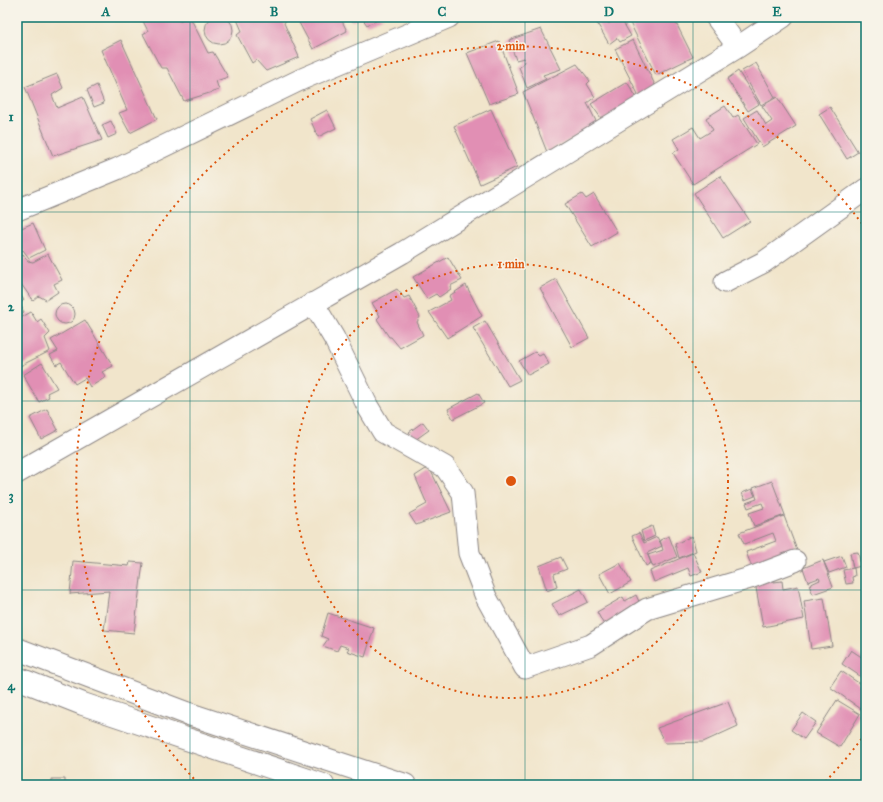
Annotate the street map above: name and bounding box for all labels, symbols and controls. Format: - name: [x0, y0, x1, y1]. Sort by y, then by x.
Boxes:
- text: A: [101, 4, 111, 20]
- text: B: [270, 4, 279, 20]
- text: C: [438, 4, 447, 20]
- text: D: [604, 4, 614, 20]
- text: E: [772, 4, 782, 20]
- text: 2 min: [497, 39, 526, 53]
- text: 1: [8, 109, 14, 125]
- text: 1 min: [497, 257, 525, 271]
- text: 2: [8, 299, 15, 315]
- centre of rings: [504, 474, 518, 488]
- text: 3: [8, 488, 14, 504]
- text: 4: [7, 678, 15, 694]

